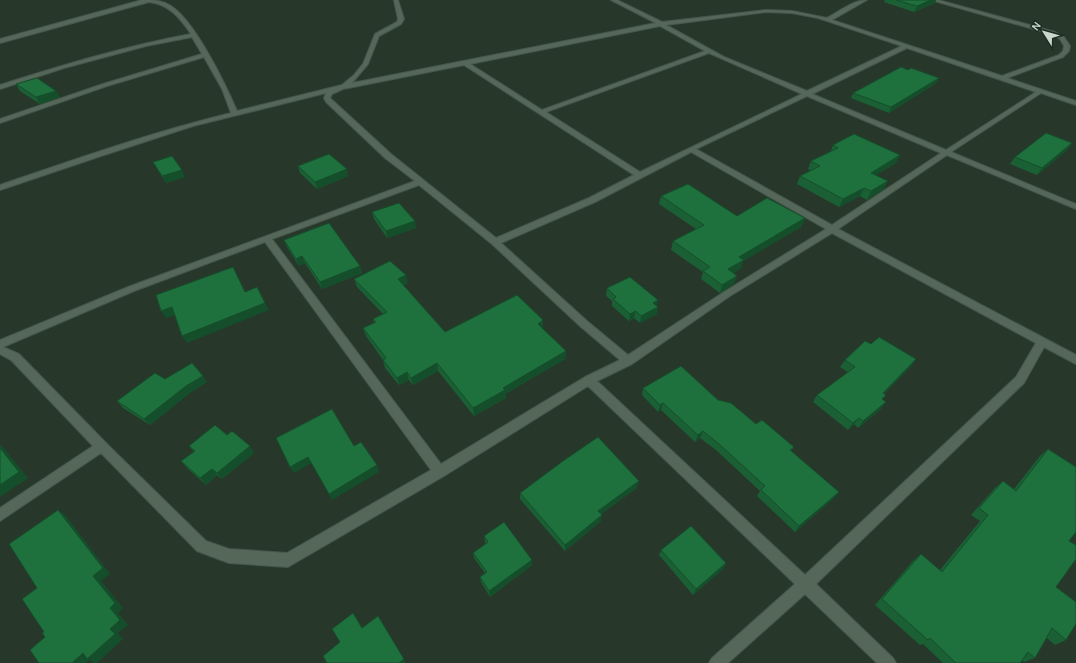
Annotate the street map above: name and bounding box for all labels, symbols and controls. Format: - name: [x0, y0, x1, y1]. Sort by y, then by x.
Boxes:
- north arrow: [1024, 12, 1064, 52]
- text: N: [1029, 19, 1044, 33]

